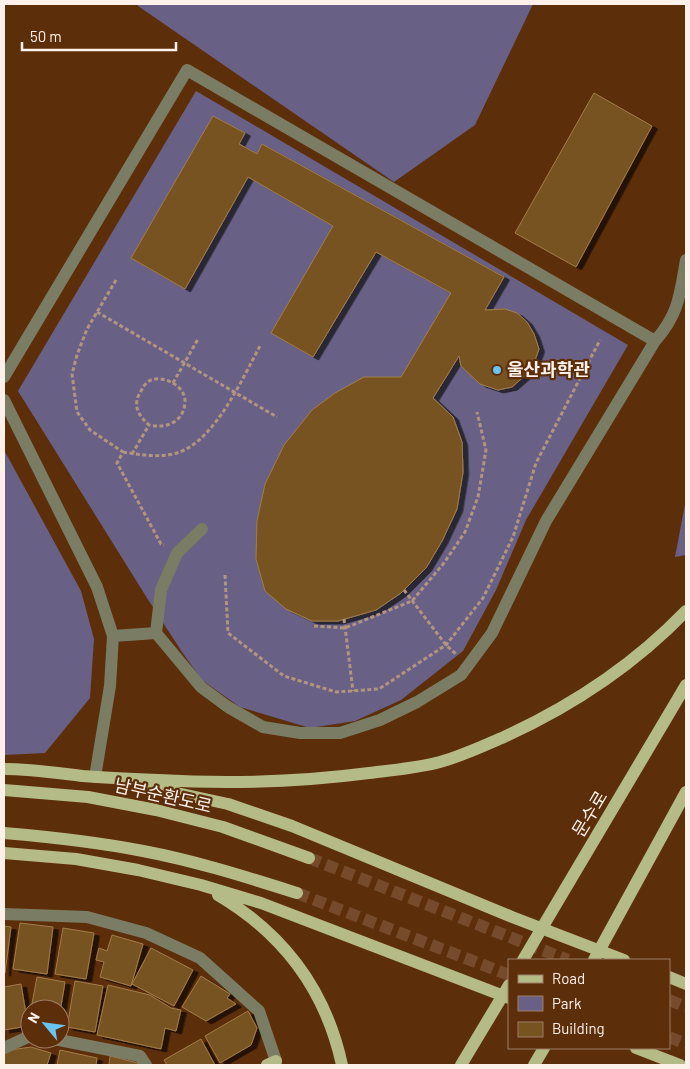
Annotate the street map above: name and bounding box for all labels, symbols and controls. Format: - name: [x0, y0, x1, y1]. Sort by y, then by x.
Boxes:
- scale bar: [22, 20, 176, 52]
- text: 50 m: [30, 27, 62, 45]
- place label: 울산과학관: [507, 358, 590, 380]
- marker: 울산과학관: [491, 364, 503, 376]
- street label: 남부순환도로: [112, 773, 214, 817]
- street label: 문수로: [567, 787, 611, 840]
- legend: [508, 959, 670, 1049]
- text: Road: [552, 969, 585, 987]
- text: Park: [552, 994, 582, 1012]
- north arrow: [20, 999, 70, 1049]
- text: N: [24, 1009, 43, 1026]
- text: Building: [552, 1019, 605, 1037]

